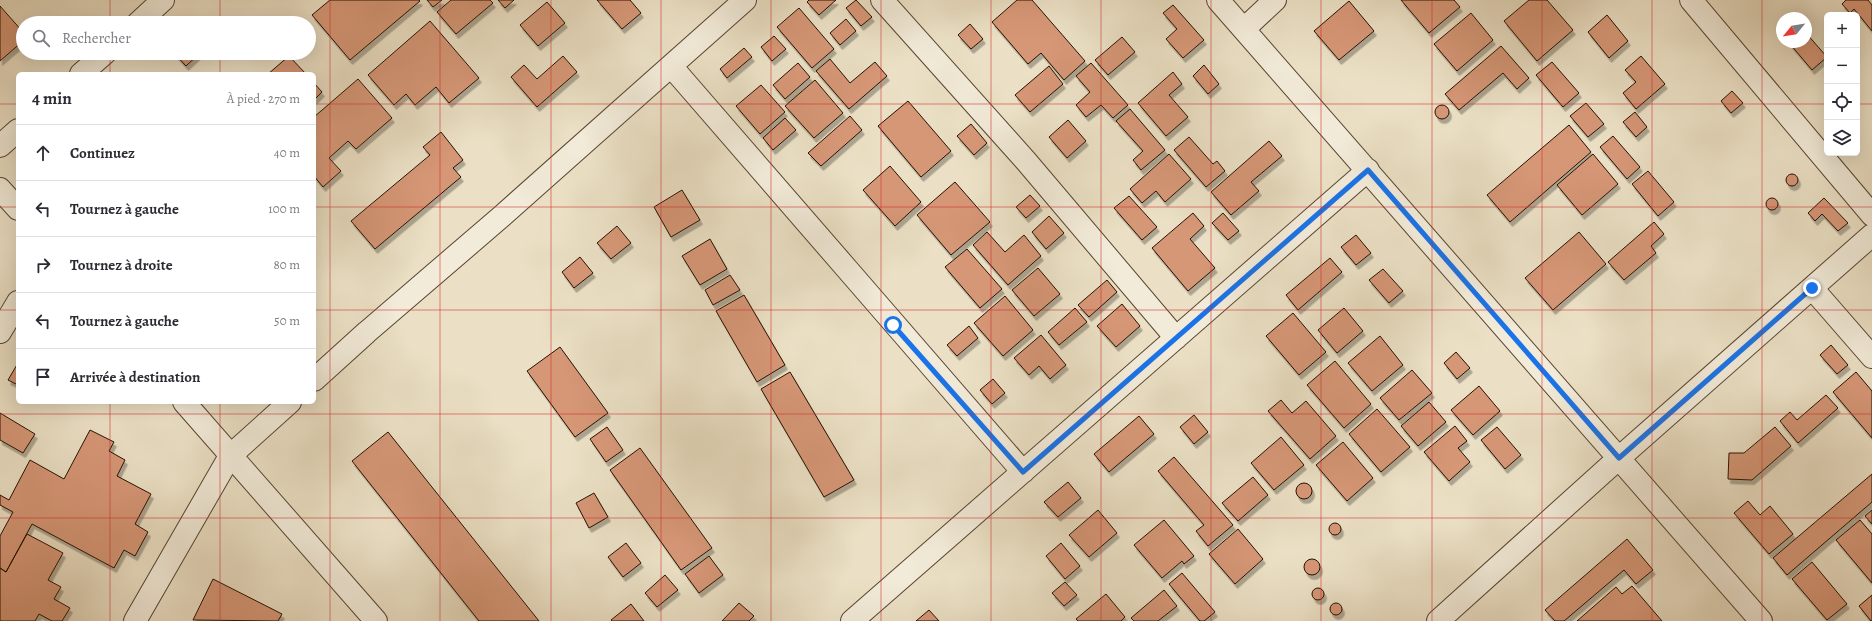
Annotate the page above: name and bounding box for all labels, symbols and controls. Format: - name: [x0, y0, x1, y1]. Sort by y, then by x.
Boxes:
- north arrow: [1776, 12, 1812, 48]
- map controls: [1824, 12, 1860, 156]
- button: +: [1824, 12, 1860, 48]
- search box: [16, 16, 316, 60]
- icon: search: [30, 27, 52, 49]
- text: Rechercher: [62, 28, 131, 48]
- button: −: [1824, 48, 1860, 84]
- button: locate: [1824, 84, 1860, 120]
- text: 4 min: [32, 87, 72, 110]
- text: À pied · 270 m: [227, 90, 300, 107]
- button: layers: [1824, 120, 1860, 156]
- icon: ahead: [32, 142, 54, 164]
- text: Continuez: [70, 143, 135, 163]
- text: 40 m: [274, 144, 300, 161]
- icon: left: [32, 198, 54, 220]
- text: Tournez à gauche: [70, 199, 179, 219]
- text: 100 m: [268, 200, 300, 217]
- icon: right: [32, 254, 54, 276]
- text: Tournez à droite: [70, 255, 173, 275]
- text: 80 m: [273, 256, 300, 273]
- route end: [1803, 279, 1821, 297]
- icon: left: [32, 310, 54, 332]
- text: Tournez à gauche: [70, 311, 179, 331]
- text: 50 m: [274, 312, 300, 329]
- route start: [884, 316, 902, 334]
- icon: arrive: [32, 366, 54, 388]
- text: Arrivée à destination: [70, 367, 201, 387]

